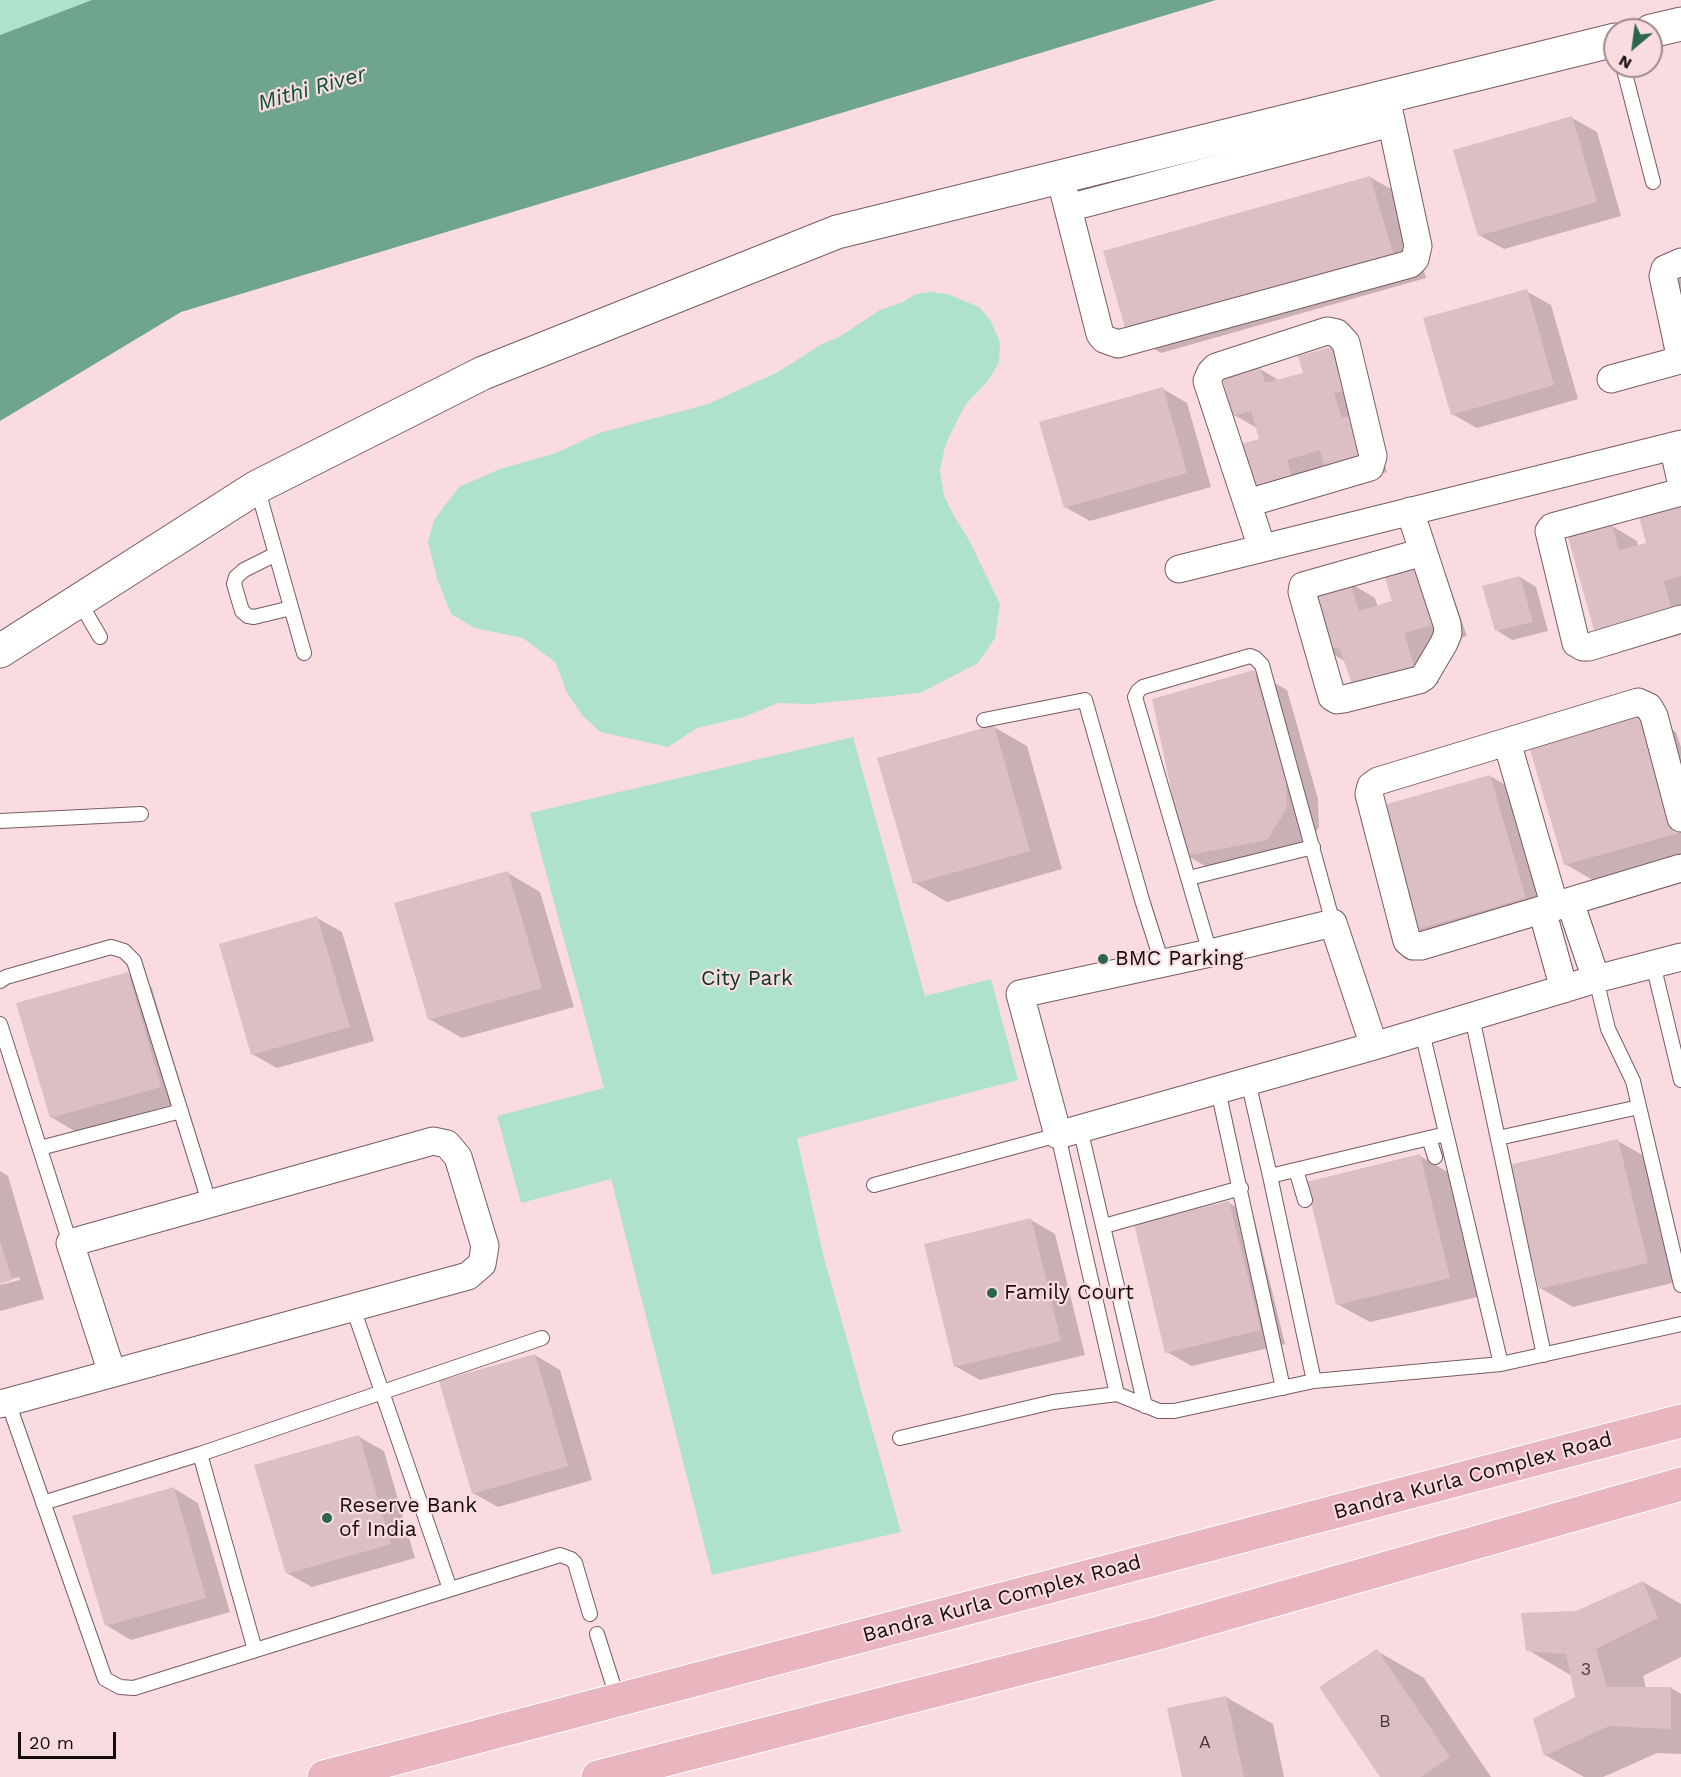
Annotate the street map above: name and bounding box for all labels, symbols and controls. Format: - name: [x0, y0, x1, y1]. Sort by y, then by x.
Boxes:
- north arrow: [1603, 18, 1663, 78]
- text: N: [1615, 51, 1635, 74]
- water label: Mithi River: [255, 61, 369, 117]
- place label: BMC Parking: [1115, 946, 1243, 972]
- marker: BMC Parking: [1096, 952, 1110, 966]
- park label: City Park: [701, 966, 793, 992]
- place label: Family Court: [1004, 1280, 1134, 1306]
- marker: Family Court: [985, 1286, 999, 1300]
- street label: Bandra Kurla Complex Road: [1331, 1427, 1615, 1525]
- place label: Reserve Bank of India: [339, 1493, 477, 1543]
- marker: Reserve Bank of India: [320, 1511, 334, 1525]
- street label: Bandra Kurla Complex Road: [860, 1550, 1144, 1648]
- house number: 3: [1581, 1659, 1591, 1681]
- house number: B: [1379, 1711, 1391, 1733]
- scale bar: [21, 1720, 118, 1758]
- text: 20 m: [29, 1732, 74, 1753]
- house number: A: [1199, 1732, 1211, 1754]

